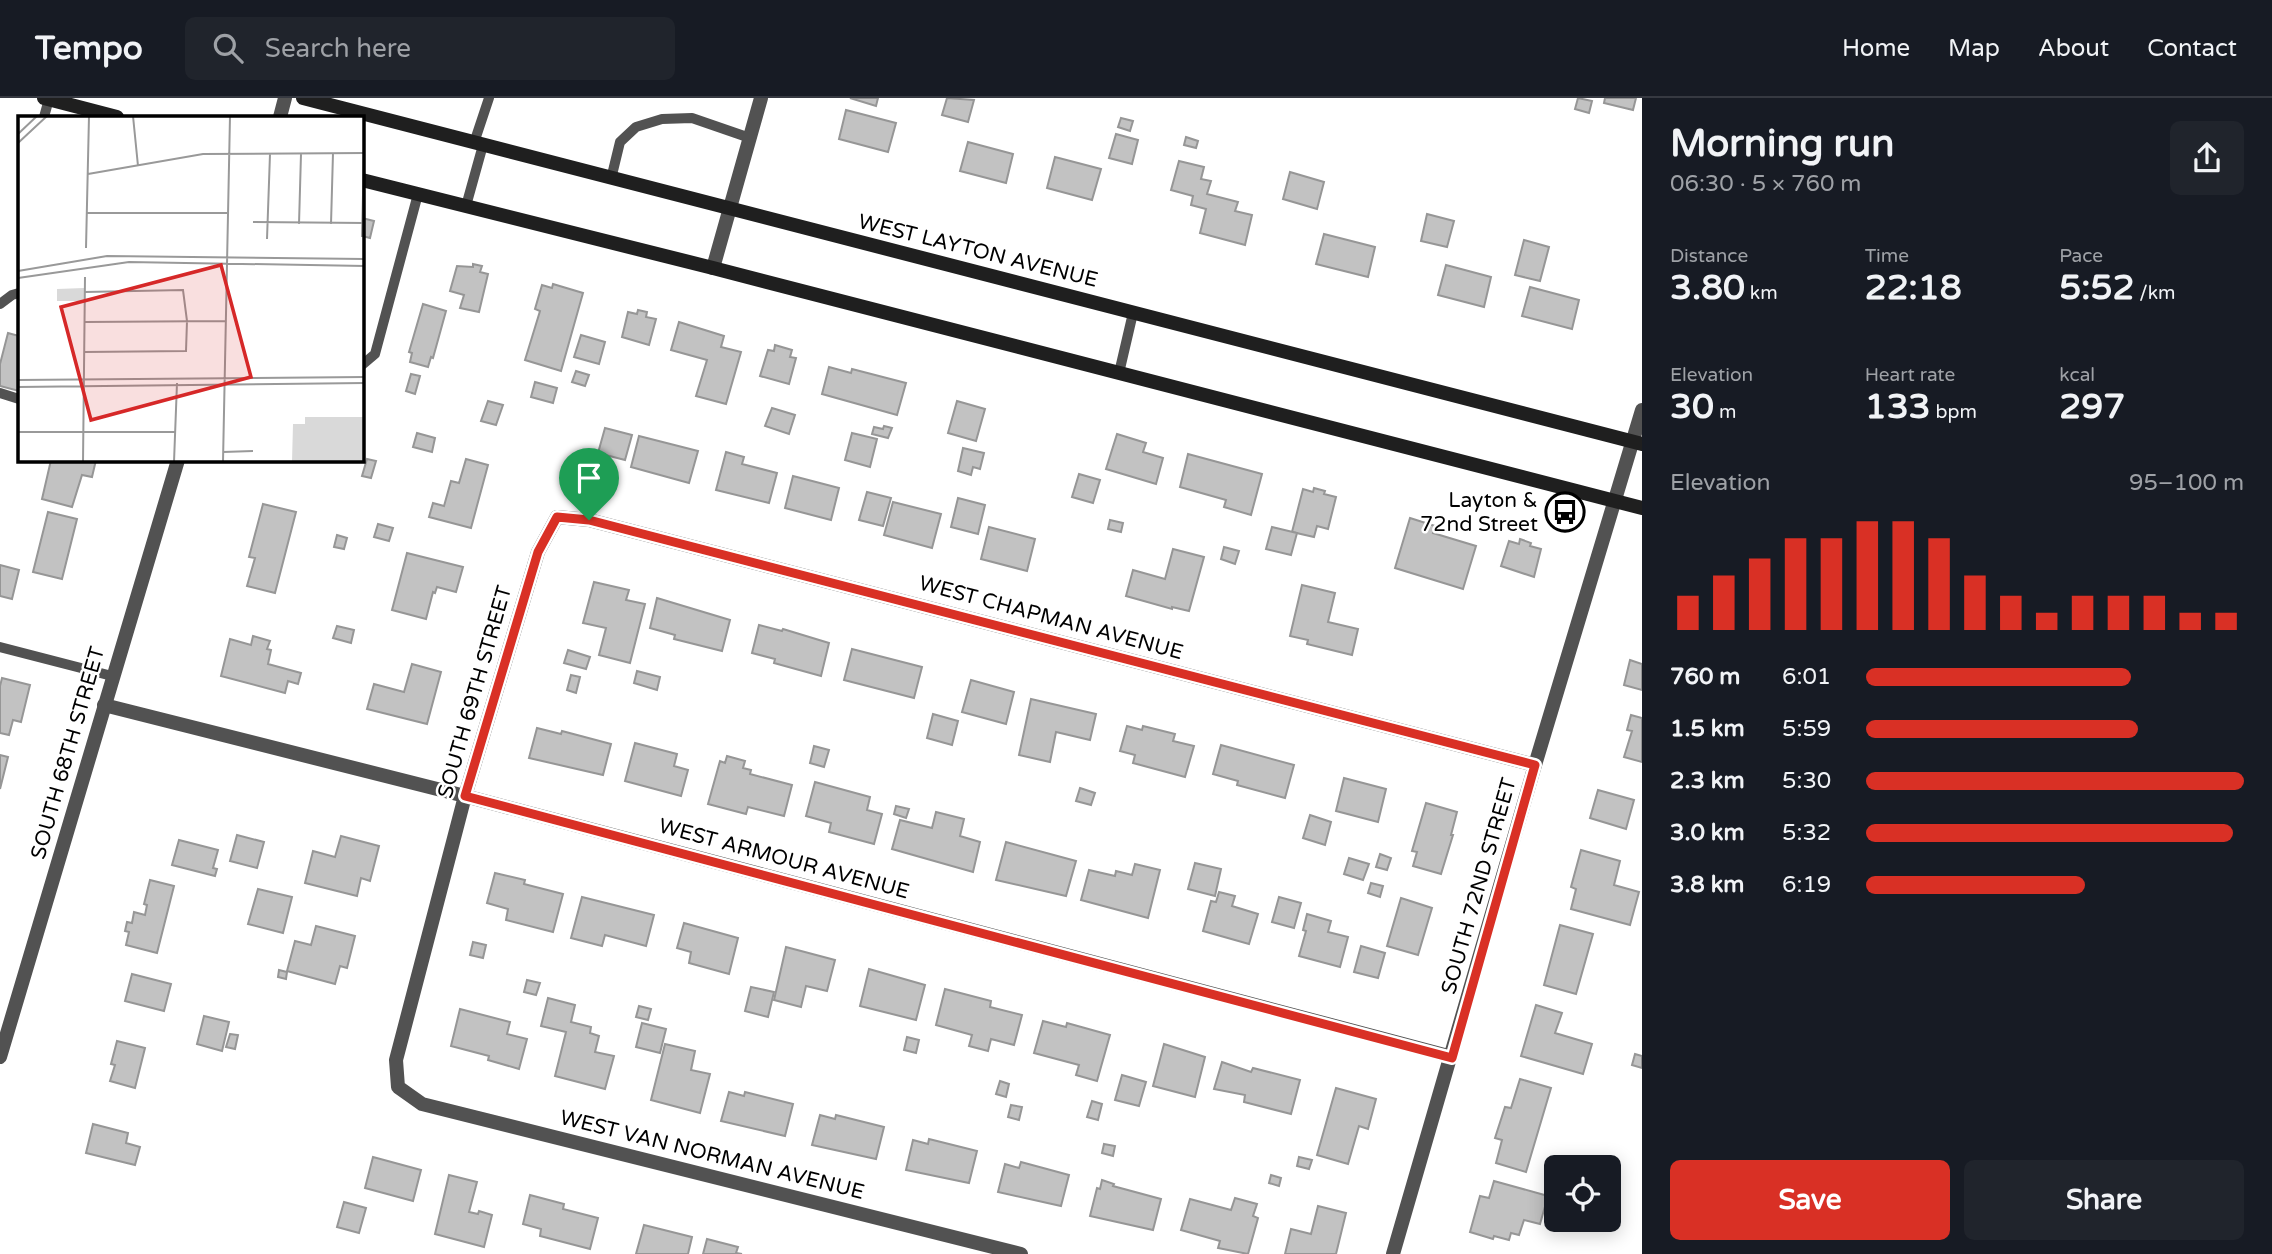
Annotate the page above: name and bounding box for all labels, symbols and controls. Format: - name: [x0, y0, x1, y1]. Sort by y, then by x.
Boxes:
- search box: [185, 17, 675, 80]
- text: Tempo: [35, 29, 143, 68]
- icon: search: [209, 29, 247, 67]
- text: Search here: [265, 33, 411, 64]
- text: Home: [1842, 34, 1910, 63]
- text: Map: [1948, 34, 2000, 63]
- text: About: [2038, 34, 2109, 63]
- text: Contact: [2147, 34, 2237, 63]
- inset map: [18, 116, 364, 462]
- text: Morning run: [1670, 121, 1894, 167]
- button: share: [2170, 121, 2244, 195]
- text: 06:30 · 5 × 760 m: [1670, 170, 1861, 198]
- street label: WEST LAYTON AVENUE: [856, 209, 1100, 293]
- text: Distance: [1670, 245, 1748, 267]
- text: Time: [1865, 245, 1909, 267]
- text: Pace: [2059, 245, 2103, 267]
- text: 3.80: [1670, 267, 1745, 309]
- text: 22:18: [1865, 267, 1962, 309]
- text: 5:52: [2059, 267, 2134, 309]
- text: km: [1745, 282, 1778, 304]
- text: /km: [2134, 282, 2176, 304]
- text: Elevation: [1670, 364, 1753, 386]
- text: Heart rate: [1865, 364, 1955, 386]
- text: kcal: [2059, 364, 2095, 386]
- text: 30: [1670, 386, 1714, 428]
- text: 133: [1865, 386, 1931, 428]
- text: 297: [2059, 386, 2125, 428]
- text: m: [1714, 401, 1736, 423]
- text: bpm: [1931, 401, 1977, 423]
- pin: [559, 448, 619, 520]
- icon: arrive: [570, 459, 608, 497]
- text: Elevation: [1670, 469, 1771, 497]
- text: 95–100 m: [2129, 469, 2244, 497]
- place label: Layton & 72nd Street: [1420, 488, 1538, 537]
- bus stop icon: Layton & 72nd Street: [1544, 491, 1586, 533]
- street label: WEST CHAPMAN AVENUE: [916, 571, 1186, 665]
- street label: SOUTH 69TH STREET: [433, 583, 517, 801]
- street label: SOUTH 68TH STREET: [26, 644, 110, 862]
- text: 760 m: [1670, 663, 1740, 691]
- text: 6:01: [1782, 663, 1831, 691]
- text: 1.5 km: [1670, 715, 1745, 743]
- text: 5:59: [1782, 715, 1831, 743]
- text: 2.3 km: [1670, 767, 1745, 795]
- text: 5:30: [1782, 767, 1831, 795]
- street label: SOUTH 72ND STREET: [1436, 775, 1522, 997]
- street label: WEST ARMOUR AVENUE: [656, 814, 912, 904]
- text: 3.0 km: [1670, 819, 1745, 847]
- text: 5:32: [1782, 819, 1831, 847]
- text: 3.8 km: [1670, 871, 1744, 899]
- text: 6:19: [1782, 871, 1831, 899]
- street label: WEST VAN NORMAN AVENUE: [557, 1105, 867, 1205]
- map controls: [1544, 1155, 1621, 1232]
- button: locate: [1544, 1155, 1621, 1232]
- button: Save: [1670, 1160, 1950, 1240]
- button: Share: [1964, 1160, 2244, 1240]

